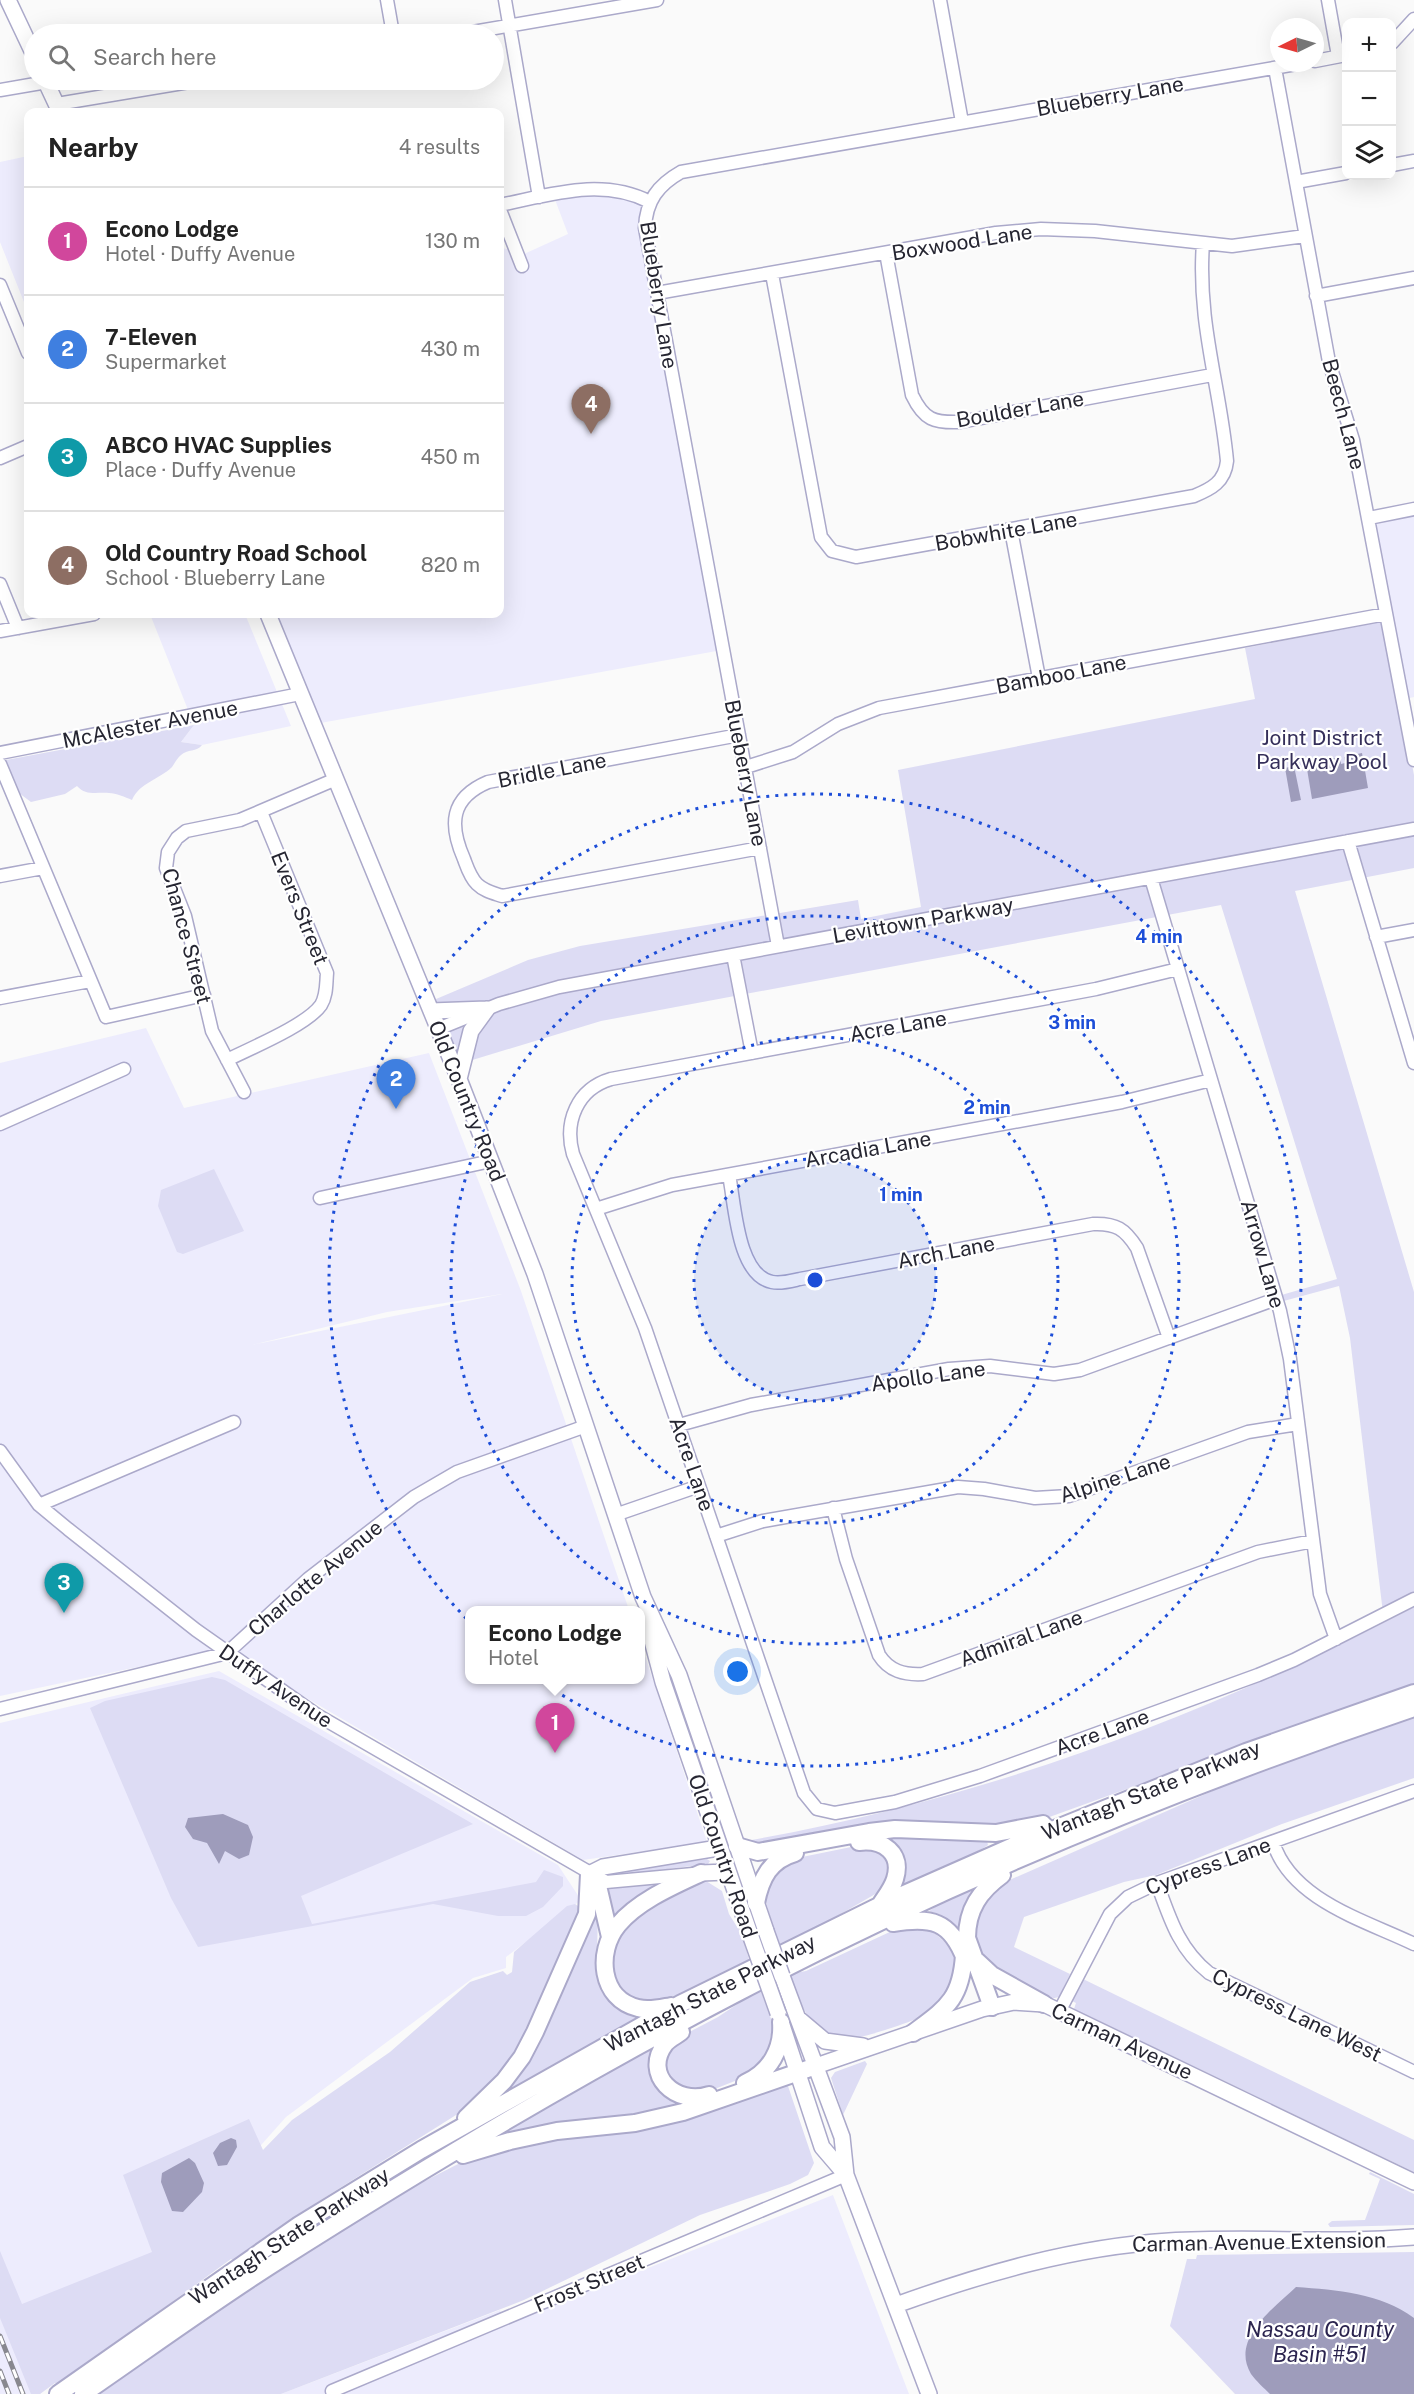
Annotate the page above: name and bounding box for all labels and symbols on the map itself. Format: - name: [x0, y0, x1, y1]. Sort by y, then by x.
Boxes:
- north arrow: [1270, 18, 1324, 72]
- street label: Blueberry Lane: [1034, 71, 1186, 121]
- street label: Blueberry Lane: [635, 219, 683, 371]
- street label: Boxwood Lane: [890, 219, 1034, 265]
- street label: Beech Lane: [1317, 356, 1371, 472]
- pin: 4: [572, 384, 610, 434]
- street label: Boulder Lane: [954, 385, 1086, 433]
- street label: Bobwhite Lane: [933, 506, 1079, 556]
- street label: Bamboo Lane: [994, 649, 1128, 699]
- street label: McAlester Avenue: [60, 695, 240, 753]
- street label: Blueberry Lane: [720, 697, 772, 849]
- park label: Joint District Parkway Pool: [1256, 725, 1388, 774]
- street label: Bridle Lane: [495, 747, 609, 793]
- street label: Evers Street: [266, 848, 334, 968]
- street label: Chance Street: [157, 865, 217, 1007]
- street label: Levittown Parkway: [831, 892, 1015, 948]
- text: 4 min: [1135, 926, 1183, 947]
- street label: Acre Lane: [847, 1005, 949, 1047]
- text: 3 min: [1048, 1012, 1096, 1033]
- street label: Old Country Road: [423, 1017, 511, 1185]
- pin: 2: [376, 1060, 416, 1109]
- text: 2 min: [963, 1097, 1011, 1118]
- street label: Arcadia Lane: [803, 1126, 933, 1172]
- text: 1 min: [879, 1184, 923, 1205]
- street label: Arrow Lane: [1236, 1197, 1290, 1311]
- street label: Arch Lane: [895, 1230, 997, 1274]
- centre of rings: [805, 1270, 825, 1290]
- street label: Apollo Lane: [869, 1356, 987, 1396]
- street label: Acre Lane: [664, 1413, 720, 1515]
- street label: Alpine Lane: [1056, 1448, 1174, 1508]
- street label: Charlotte Avenue: [243, 1515, 387, 1641]
- pin: 3: [44, 1564, 84, 1613]
- street label: Admiral Lane: [956, 1604, 1086, 1672]
- street label: Duffy Avenue: [215, 1639, 337, 1733]
- your location: [723, 1657, 752, 1686]
- street label: Acre Lane: [1052, 1703, 1152, 1761]
- pin: 1: [536, 1704, 574, 1753]
- street label: Wantagh State Parkway: [1038, 1735, 1264, 1845]
- street label: Old Country Road: [683, 1771, 763, 1941]
- street label: Cypress Lane: [1142, 1832, 1274, 1900]
- street label: Wantagh State Parkway: [600, 1929, 820, 2057]
- street label: Cypress Lane West: [1208, 1963, 1386, 2067]
- street label: Carman Avenue: [1047, 1997, 1197, 2085]
- street label: Wantagh State Parkway: [184, 2162, 394, 2310]
- street label: Carman Avenue Extension: [1132, 2227, 1386, 2257]
- street label: Frost Street: [530, 2249, 648, 2317]
- water label: Nassau County Basin #51: [1246, 2316, 1395, 2367]

